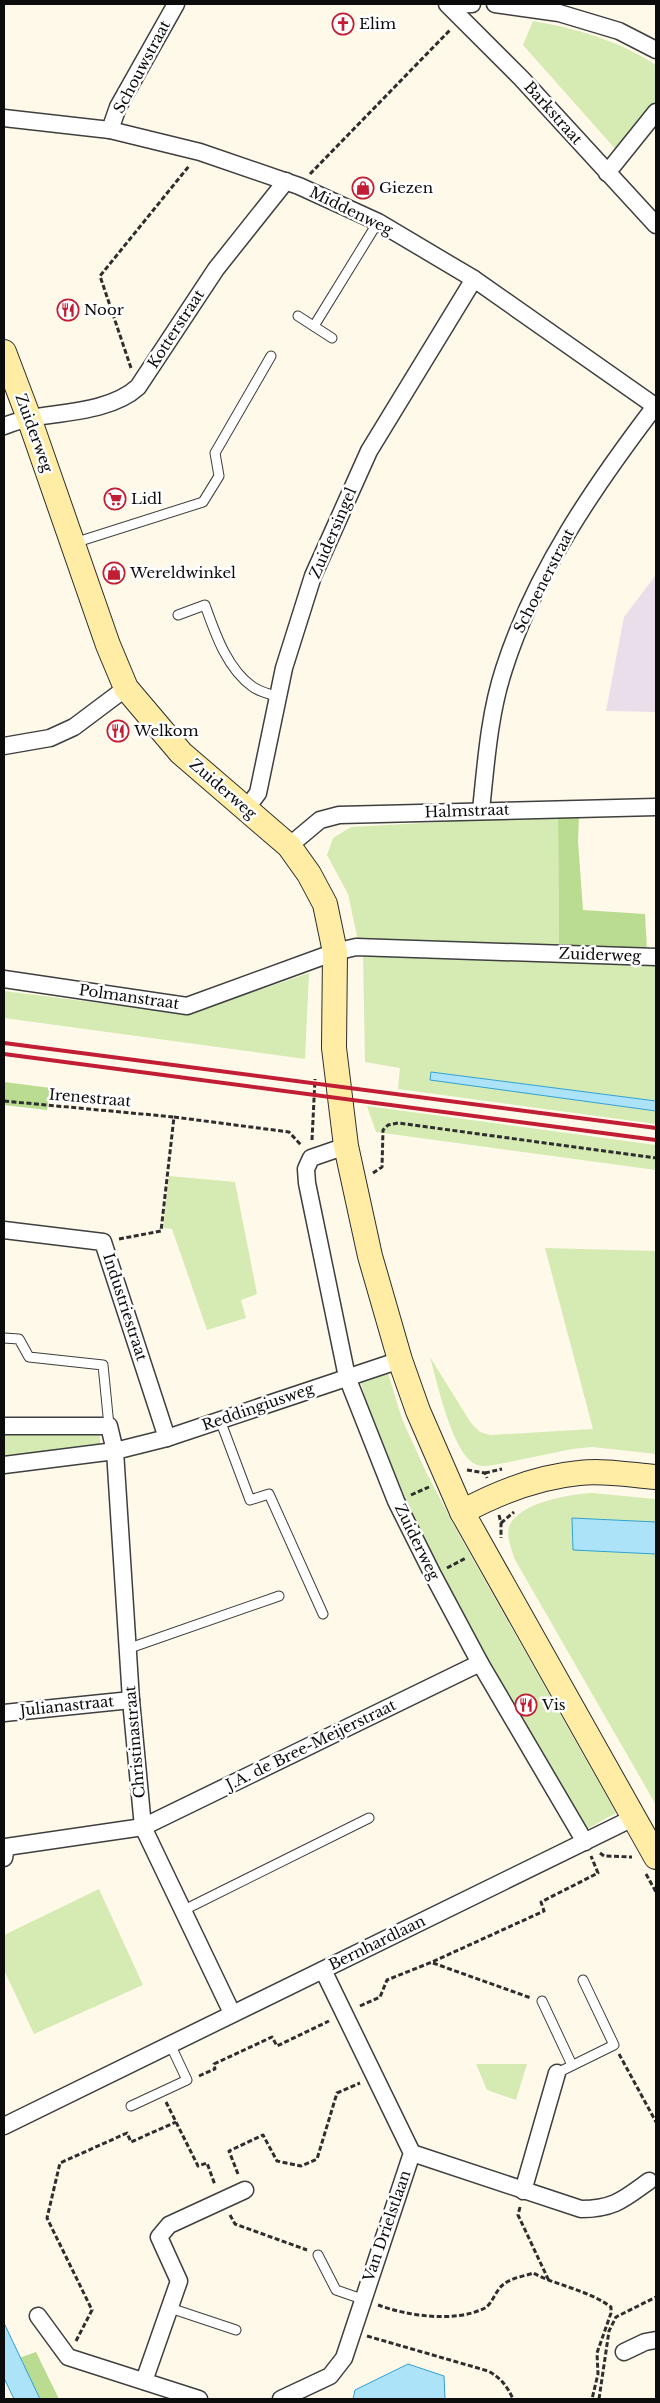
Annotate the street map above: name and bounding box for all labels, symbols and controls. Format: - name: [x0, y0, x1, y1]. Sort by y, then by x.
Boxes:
- church icon: Elim: [331, 12, 355, 36]
- place label: Elim: [359, 14, 396, 33]
- street label: Schouwstraat: [109, 17, 174, 116]
- street label: Barkstraat: [520, 77, 587, 148]
- shop icon: Giezen: [351, 176, 375, 200]
- place label: Giezen: [379, 178, 433, 197]
- street label: Middenweg: [306, 182, 397, 239]
- street label: Kotterstraat: [143, 286, 208, 372]
- restaurant icon: Noor: [56, 298, 80, 322]
- place label: Noor: [84, 300, 125, 319]
- street label: Zuiderweg: [11, 391, 58, 476]
- street label: Zuidersingel: [305, 484, 360, 581]
- supermarket icon: Lidl: [103, 487, 127, 511]
- place label: Lidl: [131, 489, 162, 508]
- street label: Schoenerstraat: [509, 525, 578, 636]
- shop icon: Wereldwinkel: [102, 561, 126, 585]
- place label: Wereldwinkel: [129, 563, 236, 582]
- restaurant icon: Welkom: [106, 719, 130, 743]
- place label: Welkom: [133, 721, 199, 740]
- street label: Zuiderweg: [186, 754, 261, 824]
- street label: Halmstraat: [424, 800, 510, 821]
- street label: Zuiderweg: [558, 944, 643, 965]
- street label: Polmanstraat: [78, 980, 181, 1013]
- street label: Irenestraat: [48, 1084, 132, 1111]
- street label: Industriestraat: [99, 1251, 152, 1363]
- street label: Reddingiusweg: [199, 1378, 317, 1435]
- street label: Zuiderweg: [391, 1501, 445, 1584]
- street label: Christinastraat: [120, 1685, 149, 1799]
- street label: Julianastraat: [17, 1691, 115, 1720]
- restaurant icon: Vis: [514, 1693, 538, 1717]
- street label: J.A. de Bree-Meijerstraat: [221, 1695, 399, 1795]
- place label: Vis: [541, 1695, 566, 1714]
- street label: Bernhardlaan: [325, 1911, 428, 1974]
- street label: Van Drielstlaan: [358, 2168, 414, 2285]

